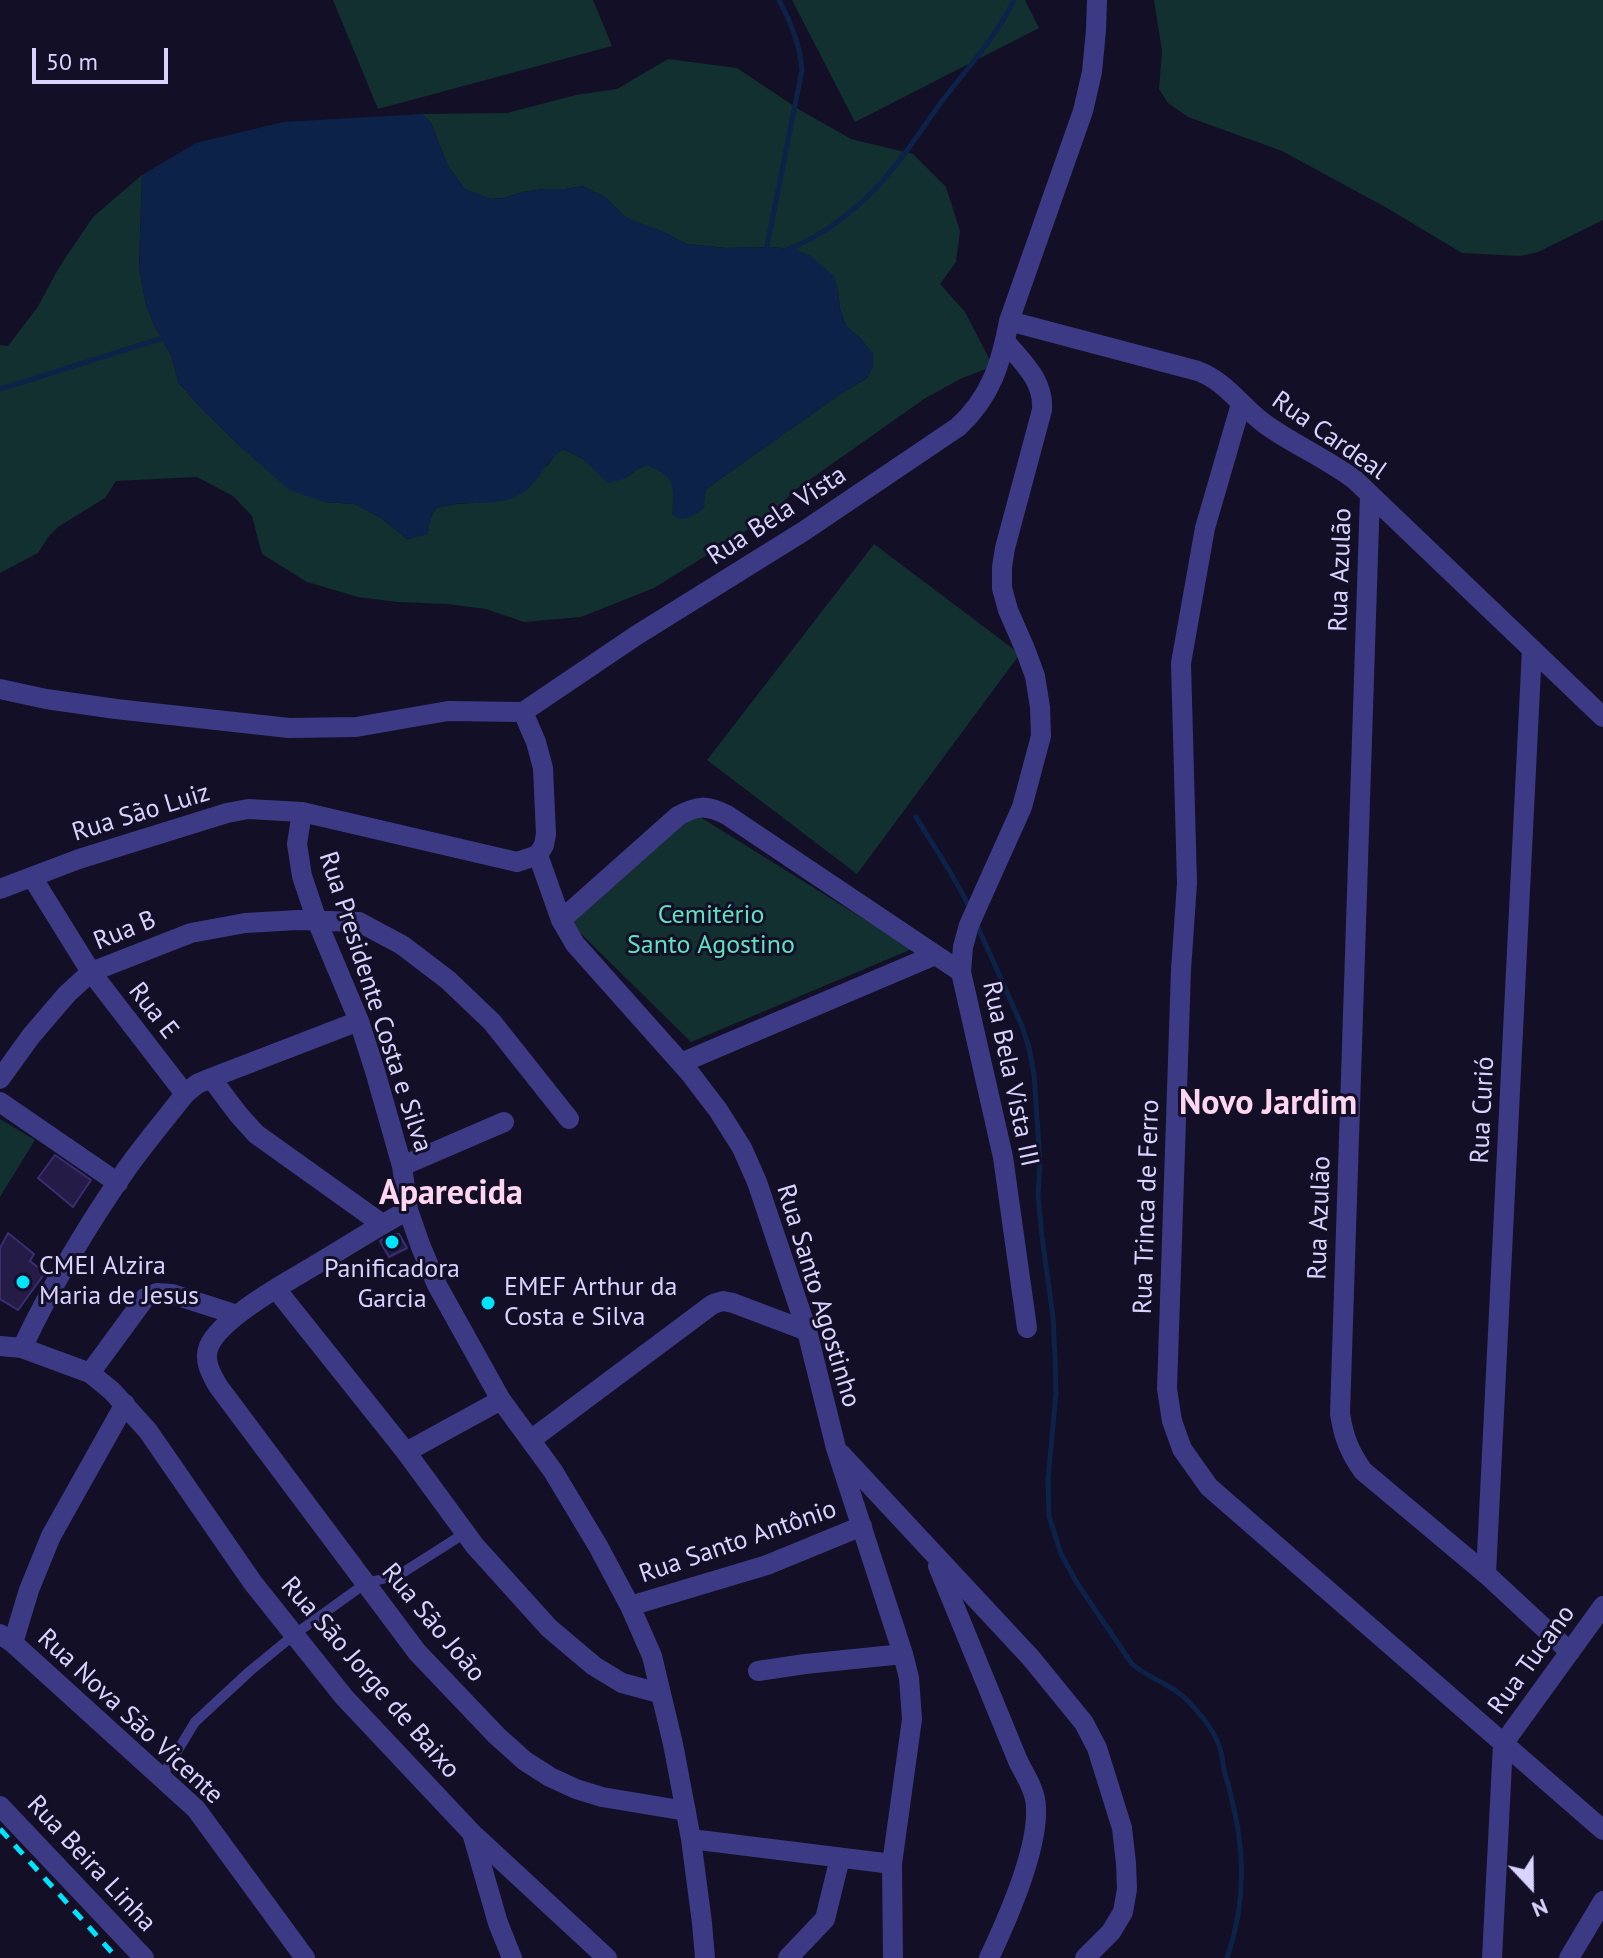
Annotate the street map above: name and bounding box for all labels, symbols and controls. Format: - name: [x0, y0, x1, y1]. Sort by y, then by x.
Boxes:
- scale bar: [36, 32, 172, 82]
- text: 50 m: [46, 46, 98, 77]
- street label: Rua Cardeal: [1266, 385, 1392, 487]
- street label: Rua Bela Vista: [702, 460, 852, 572]
- street label: Rua Azulão: [1323, 508, 1359, 632]
- street label: Rua São Luiz: [68, 777, 214, 849]
- street label: Rua Presidente Costa e Silva: [312, 848, 438, 1156]
- park label: Cemitério Santo Agostino: [627, 900, 795, 962]
- street label: Rua B: [89, 905, 161, 957]
- street label: Rua E: [121, 977, 185, 1045]
- street label: Rua Bela Vista III: [975, 978, 1045, 1170]
- street label: Rua Curió: [1465, 1056, 1501, 1164]
- district label: Novo Jardim: [1179, 1084, 1357, 1124]
- street label: Rua Trinca de Ferro: [1128, 1099, 1166, 1315]
- street label: Rua Azulão: [1302, 1156, 1338, 1280]
- district label: Aparecida: [379, 1174, 523, 1214]
- street label: Rua Santo Agostinho: [769, 1181, 867, 1411]
- marker: Panificadora Garcia: [383, 1233, 401, 1251]
- place label: CMEI Alzira Maria de Jesus: [39, 1251, 199, 1312]
- place label: Panificadora Garcia: [324, 1254, 460, 1316]
- place label: EMEF Arthur da Costa e Silva: [504, 1272, 677, 1334]
- marker: CMEI Alzira Maria de Jesus: [14, 1273, 32, 1291]
- marker: EMEF Arthur da Costa e Silva: [479, 1294, 497, 1312]
- street label: Rua Santo Antônio: [635, 1494, 841, 1590]
- street label: Rua São João: [374, 1557, 492, 1689]
- street label: Rua São Jorge de Baixo: [274, 1571, 466, 1785]
- street label: Rua Tucano: [1482, 1599, 1582, 1721]
- street label: Rua Nova São Vicente: [31, 1623, 229, 1811]
- street label: Rua Beira Linha: [20, 1789, 162, 1939]
- north arrow: [1491, 1846, 1571, 1926]
- text: N: [1528, 1893, 1552, 1924]

